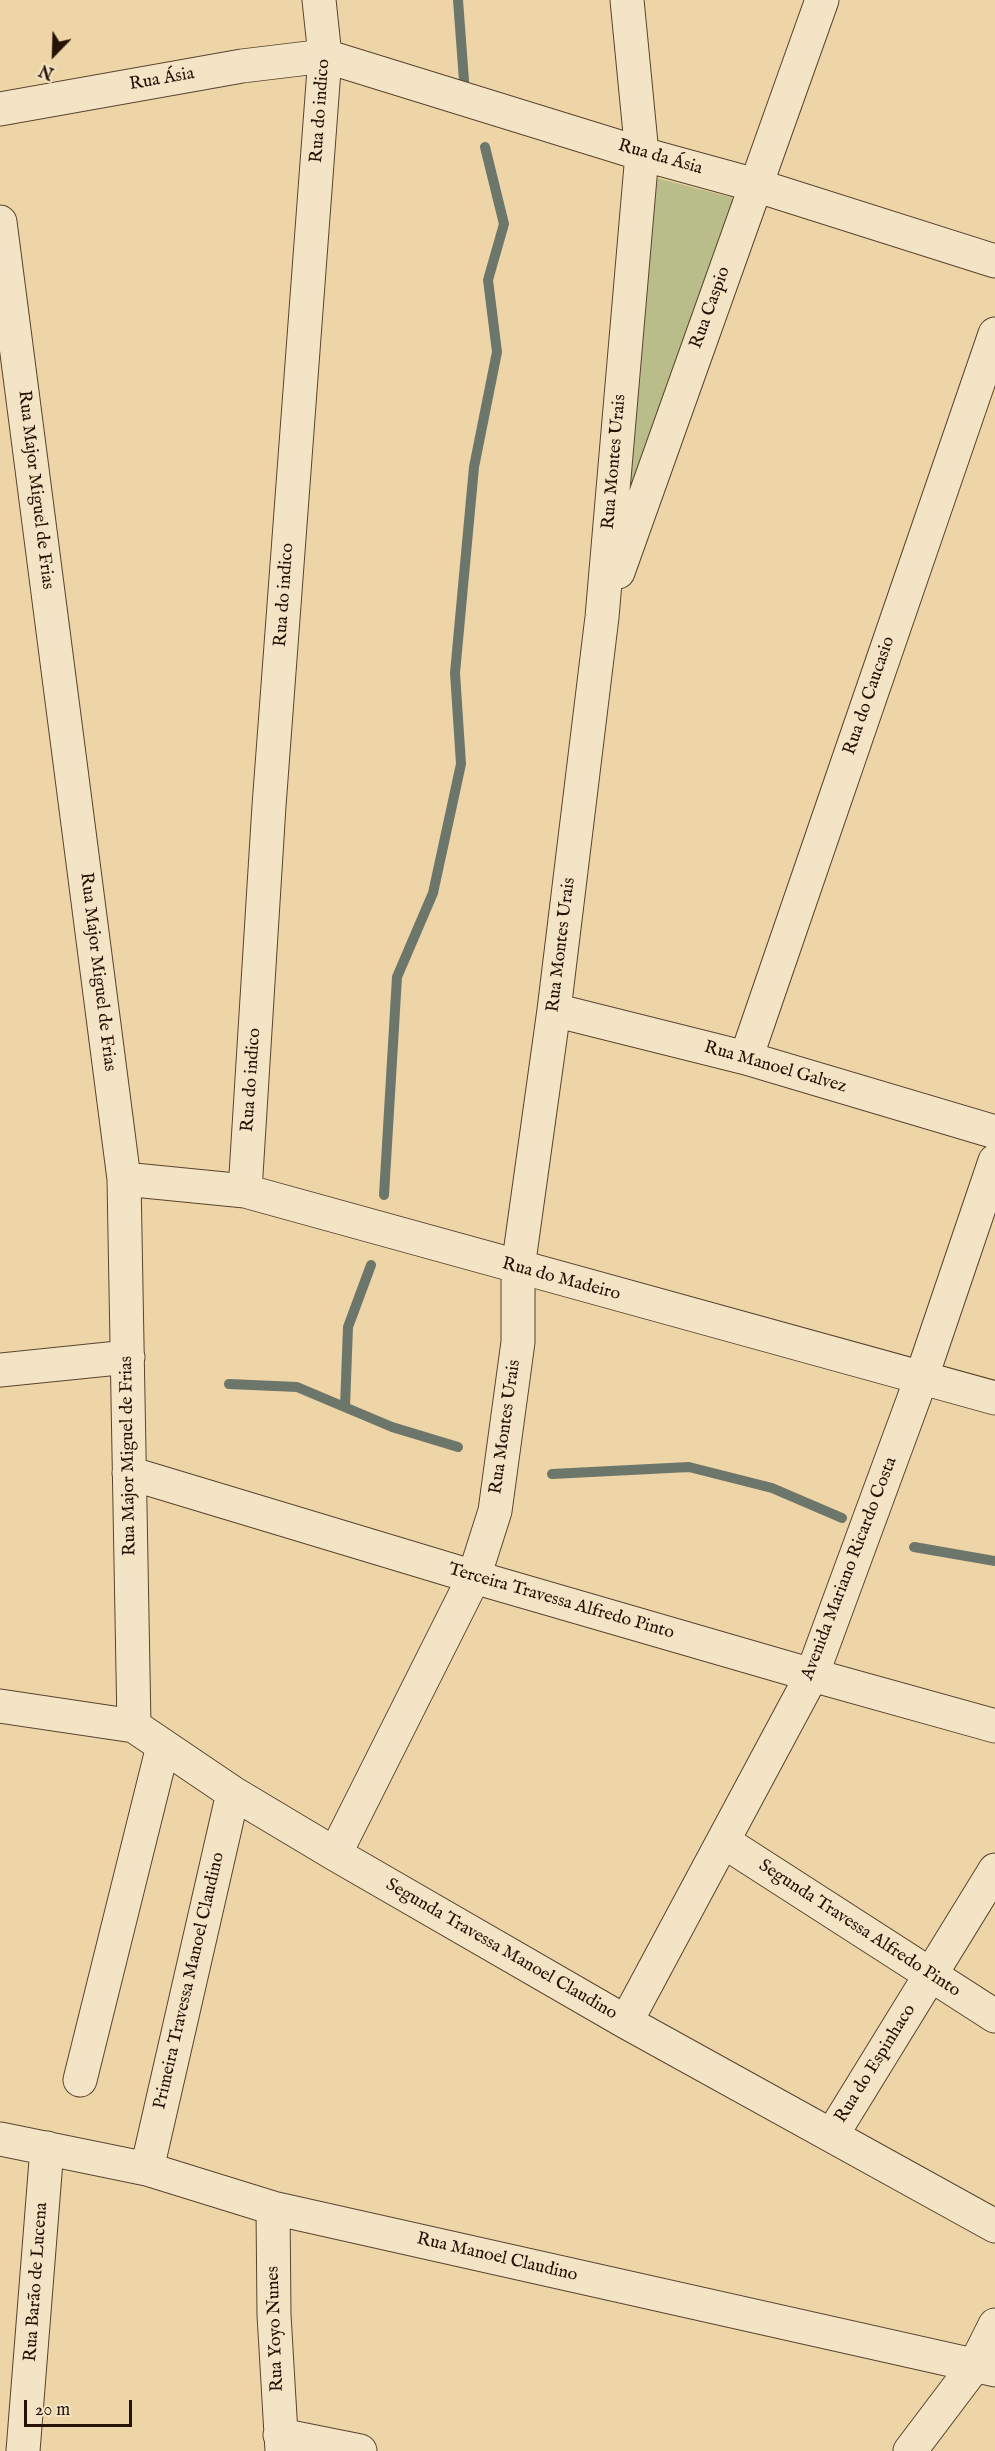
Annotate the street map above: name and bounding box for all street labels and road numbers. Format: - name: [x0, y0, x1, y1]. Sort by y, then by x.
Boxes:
- street label: Rua do indico: [307, 58, 335, 164]
- street label: Rua Ásia: [128, 64, 196, 96]
- street label: Rua da Ásia: [615, 136, 705, 180]
- street label: Rua Caspio: [686, 264, 736, 352]
- street label: Rua Major Miguel de Frias: [12, 389, 58, 591]
- street label: Rua Montes Urais: [598, 394, 632, 530]
- street label: Rua do indico: [271, 542, 299, 648]
- street label: Rua do Caucasio: [840, 634, 900, 758]
- street label: Rua Major Miguel de Frias: [74, 871, 120, 1073]
- street label: Rua Montes Urais: [543, 876, 581, 1014]
- street label: Rua do indico: [238, 1027, 266, 1133]
- street label: Rua Manoel Galvez: [701, 1037, 849, 1099]
- street label: Rua do Madeiro: [499, 1254, 623, 1306]
- street label: Rua Major Miguel de Frias: [116, 1356, 142, 1556]
- street label: Rua Montes Urais: [486, 1358, 526, 1496]
- street label: Avenida Mariano Ricardo Costa: [797, 1454, 903, 1684]
- street label: Terceira Travessa Alfredo Pinto: [445, 1559, 677, 1645]
- street label: Primeira Travessa Manoel Claudino: [150, 1850, 230, 2112]
- street label: Segunda Travessa Alfredo Pinto: [754, 1856, 964, 2002]
- street label: Segunda Travessa Manoel Claudino: [381, 1875, 621, 2025]
- street label: Rua do Espinhaco: [831, 2001, 921, 2127]
- street label: Rua Barão de Lucena: [21, 2202, 53, 2362]
- street label: Rua Manoel Claudino: [414, 2229, 580, 2287]
- street label: Rua Yoyo Nunes: [263, 2266, 289, 2392]

